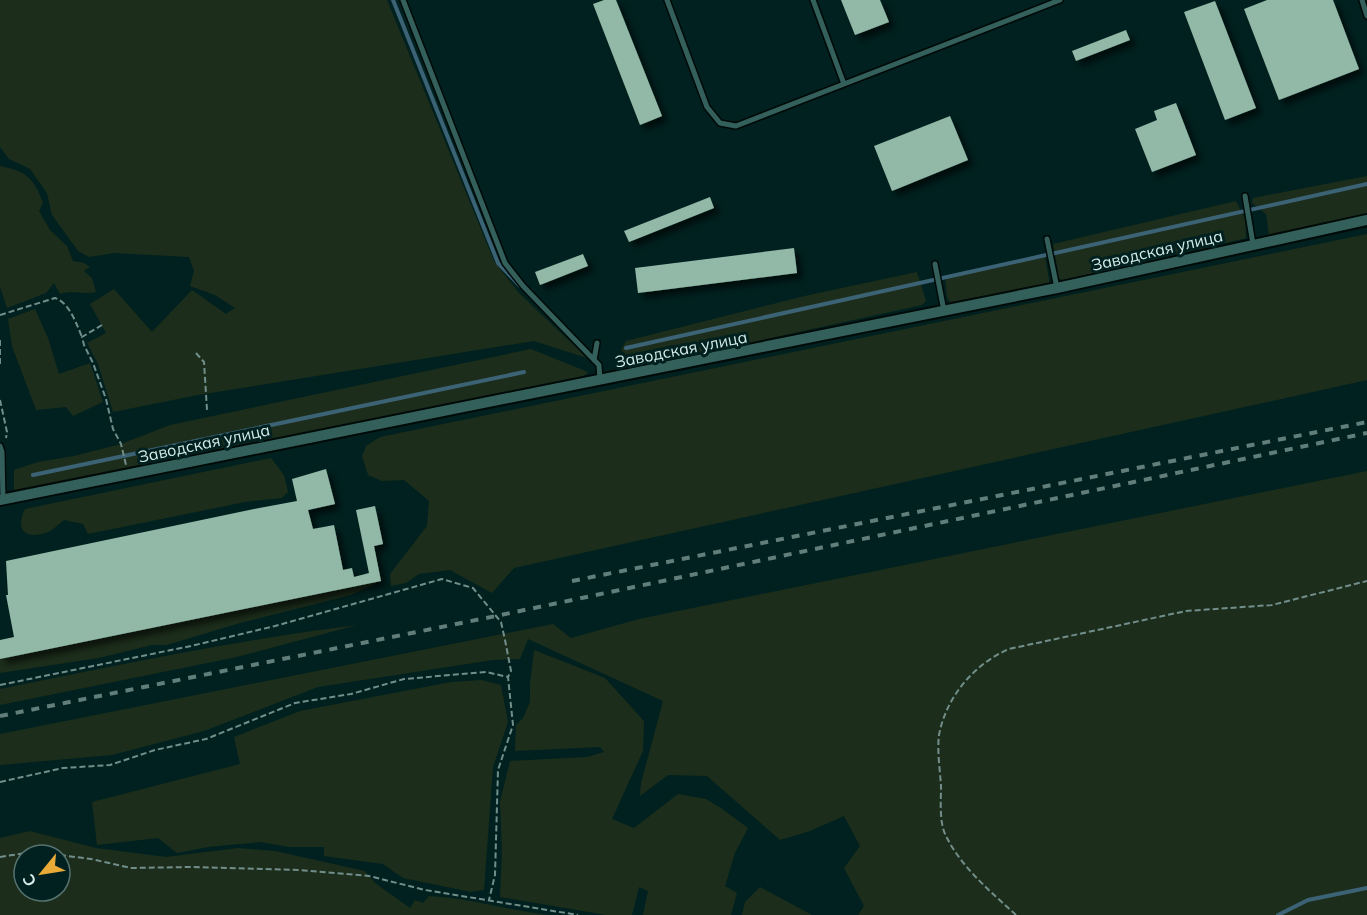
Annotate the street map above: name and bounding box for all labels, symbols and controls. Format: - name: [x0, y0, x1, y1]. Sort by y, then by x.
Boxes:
- street label: Заводская улица: [1089, 225, 1225, 275]
- street label: Заводская улица: [613, 326, 749, 372]
- street label: Заводская улица: [136, 419, 272, 467]
- north arrow: [12, 843, 72, 903]
- text: С: [18, 871, 40, 890]

